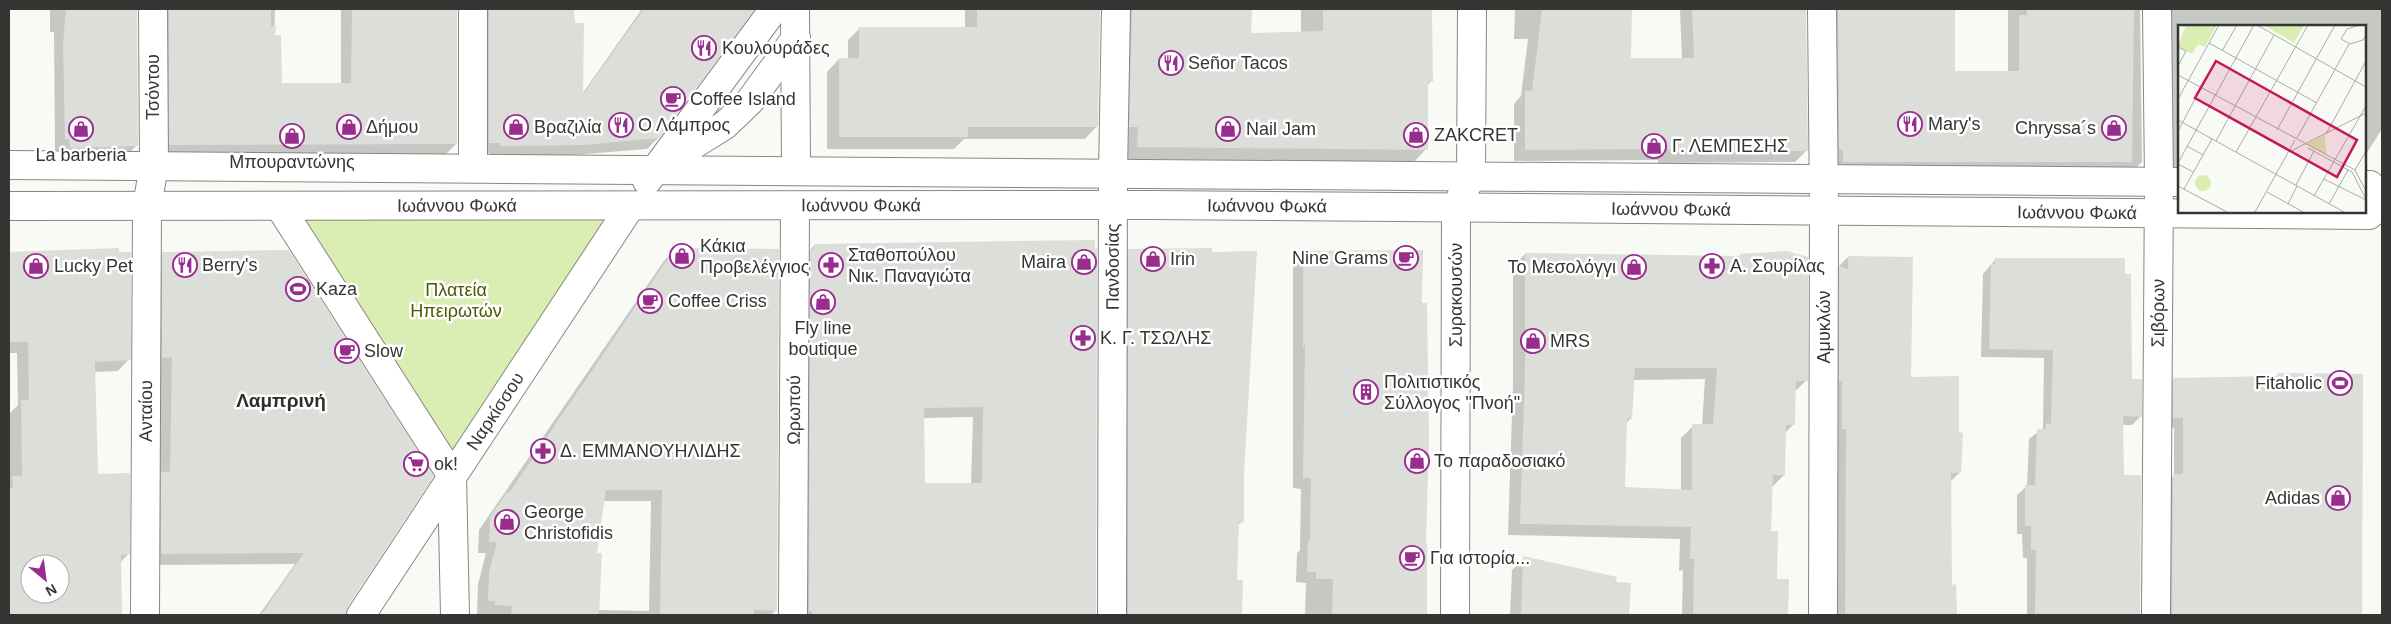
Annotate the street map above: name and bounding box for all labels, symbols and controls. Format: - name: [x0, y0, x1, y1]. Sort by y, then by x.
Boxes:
- inset map: [2178, 25, 2366, 212]
- restaurant icon: Κουλουράδες: [691, 35, 717, 61]
- place label: Κουλουράδες: [722, 38, 830, 58]
- restaurant icon: Señor Tacos: [1158, 50, 1184, 76]
- place label: Señor Tacos: [1188, 53, 1288, 73]
- street label: Τσόντου: [143, 54, 163, 120]
- cafe icon: Coffee Island: [660, 86, 686, 112]
- place label: Coffee Island: [690, 89, 796, 109]
- restaurant icon: Mary's: [1897, 111, 1923, 137]
- restaurant icon: Ο Λάμπρος: [608, 112, 634, 138]
- shop icon: Δήμου: [336, 114, 362, 140]
- shop icon: Βραζιλία: [503, 114, 529, 140]
- place label: Mary's: [1928, 114, 1980, 134]
- place label: Ο Λάμπρος: [638, 115, 730, 135]
- shop icon: Chryssa´s: [2101, 115, 2127, 141]
- shop icon: La barberia: [68, 116, 94, 142]
- shop icon: Nail Jam: [1215, 116, 1241, 142]
- place label: Δήμου: [366, 117, 418, 137]
- place label: Βραζιλία: [534, 117, 602, 137]
- place label: Chryssa´s: [2015, 118, 2096, 138]
- place label: Nail Jam: [1246, 119, 1316, 139]
- shop icon: ZAKCRET: [1403, 122, 1429, 148]
- shop icon: Μπουραντώνης: [279, 123, 305, 149]
- place label: ZAKCRET: [1434, 125, 1518, 145]
- shop icon: Γ. ΛΕΜΠΕΣΗΣ: [1641, 133, 1667, 159]
- place label: Γ. ΛΕΜΠΕΣΗΣ: [1672, 136, 1788, 156]
- place label: La barberia: [35, 145, 128, 165]
- place label: Μπουραντώνης: [229, 152, 355, 172]
- street label: Ιωάννου Φωκά: [801, 195, 921, 215]
- street label: Ιωάννου Φωκά: [1207, 195, 1327, 216]
- street label: Ιωάννου Φωκά: [397, 196, 517, 216]
- street label: Ιωάννου Φωκά: [1611, 199, 1731, 220]
- street label: Ιωάννου Φωκά: [2017, 202, 2137, 223]
- street label: Πανδοσίας: [1103, 223, 1123, 310]
- place label: Κάκια Προβελέγγιος: [700, 236, 810, 277]
- shop icon: Κάκια Προβελέγγιος: [669, 243, 695, 269]
- street label: Συρακουσών: [1446, 243, 1466, 347]
- place label: Σταθοπούλου Νικ. Παναγιώτα: [848, 245, 971, 286]
- cafe icon: Nine Grams: [1393, 245, 1419, 271]
- shop icon: Irin: [1140, 246, 1166, 272]
- place label: Nine Grams: [1292, 248, 1388, 268]
- shop icon: Maira: [1071, 249, 1097, 275]
- place label: Irin: [1170, 249, 1195, 269]
- restaurant icon: Berry's: [172, 252, 198, 278]
- pharmacy icon: Σταθοπούλου Νικ. Παναγιώτα: [818, 252, 844, 278]
- place label: Maira: [1021, 252, 1067, 272]
- shop icon: Lucky Pet: [23, 253, 49, 279]
- pharmacy icon: Α. Σουρίλας: [1699, 253, 1725, 279]
- shop icon: Το Μεσολόγγι: [1621, 254, 1647, 280]
- place label: Berry's: [202, 255, 257, 275]
- place label: Lucky Pet: [54, 256, 133, 276]
- place label: Α. Σουρίλας: [1730, 256, 1825, 276]
- place label: Το Μεσολόγγι: [1507, 257, 1616, 277]
- sports icon: Kaza: [285, 276, 311, 302]
- place label: Kaza: [316, 279, 358, 299]
- street label: Σιβόρων: [2148, 279, 2168, 347]
- park label: Πλατεία Ηπειρωτών: [410, 280, 502, 321]
- cafe icon: Coffee Criss: [637, 288, 663, 314]
- shop icon: Fly line boutique: [810, 289, 836, 315]
- street label: Αμυκλών: [1814, 290, 1834, 364]
- place label: Coffee Criss: [668, 291, 767, 311]
- place label: Fly line boutique: [788, 318, 858, 359]
- pharmacy icon: Κ. Γ. ΤΣΩΛΗΣ: [1070, 325, 1096, 351]
- place label: Κ. Γ. ΤΣΩΛΗΣ: [1100, 328, 1211, 348]
- shop icon: MRS: [1520, 328, 1546, 354]
- place label: MRS: [1550, 331, 1590, 351]
- cafe icon: Slow: [334, 338, 360, 364]
- place label: Slow: [364, 341, 404, 361]
- street label: Ναρκίσσου: [463, 369, 528, 454]
- sports icon: Fitaholic: [2327, 370, 2353, 396]
- place label: Πολιτιστικός Σύλλογος "Πνοή": [1384, 372, 1520, 413]
- place label: Fitaholic: [2255, 373, 2322, 393]
- street label: Ωρωπού: [784, 375, 804, 445]
- building icon: Πολιτιστικός Σύλλογος "Πνοή": [1353, 379, 1379, 405]
- street label: Ανταίου: [136, 380, 156, 442]
- district label: Λαμπρινή: [236, 390, 326, 411]
- pharmacy icon: Δ. ΕΜΜΑΝΟΥΗΛΙΔΗΣ: [530, 438, 556, 464]
- place label: Δ. ΕΜΜΑΝΟΥΗΛΙΔΗΣ: [560, 441, 741, 461]
- shop icon: Το παραδοσιακό: [1404, 448, 1430, 474]
- supermarket icon: ok!: [403, 451, 429, 477]
- place label: Το παραδοσιακό: [1434, 451, 1566, 471]
- place label: ok!: [434, 454, 458, 474]
- shop icon: Adidas: [2325, 485, 2351, 511]
- place label: Adidas: [2265, 488, 2320, 508]
- place label: George Christofidis: [524, 502, 613, 543]
- shop icon: George Christofidis: [494, 509, 520, 535]
- cafe icon: Για ιστορία...: [1399, 545, 1425, 571]
- place label: Για ιστορία...: [1430, 548, 1530, 568]
- north arrow: [20, 554, 70, 604]
- text: N: [43, 581, 60, 600]

